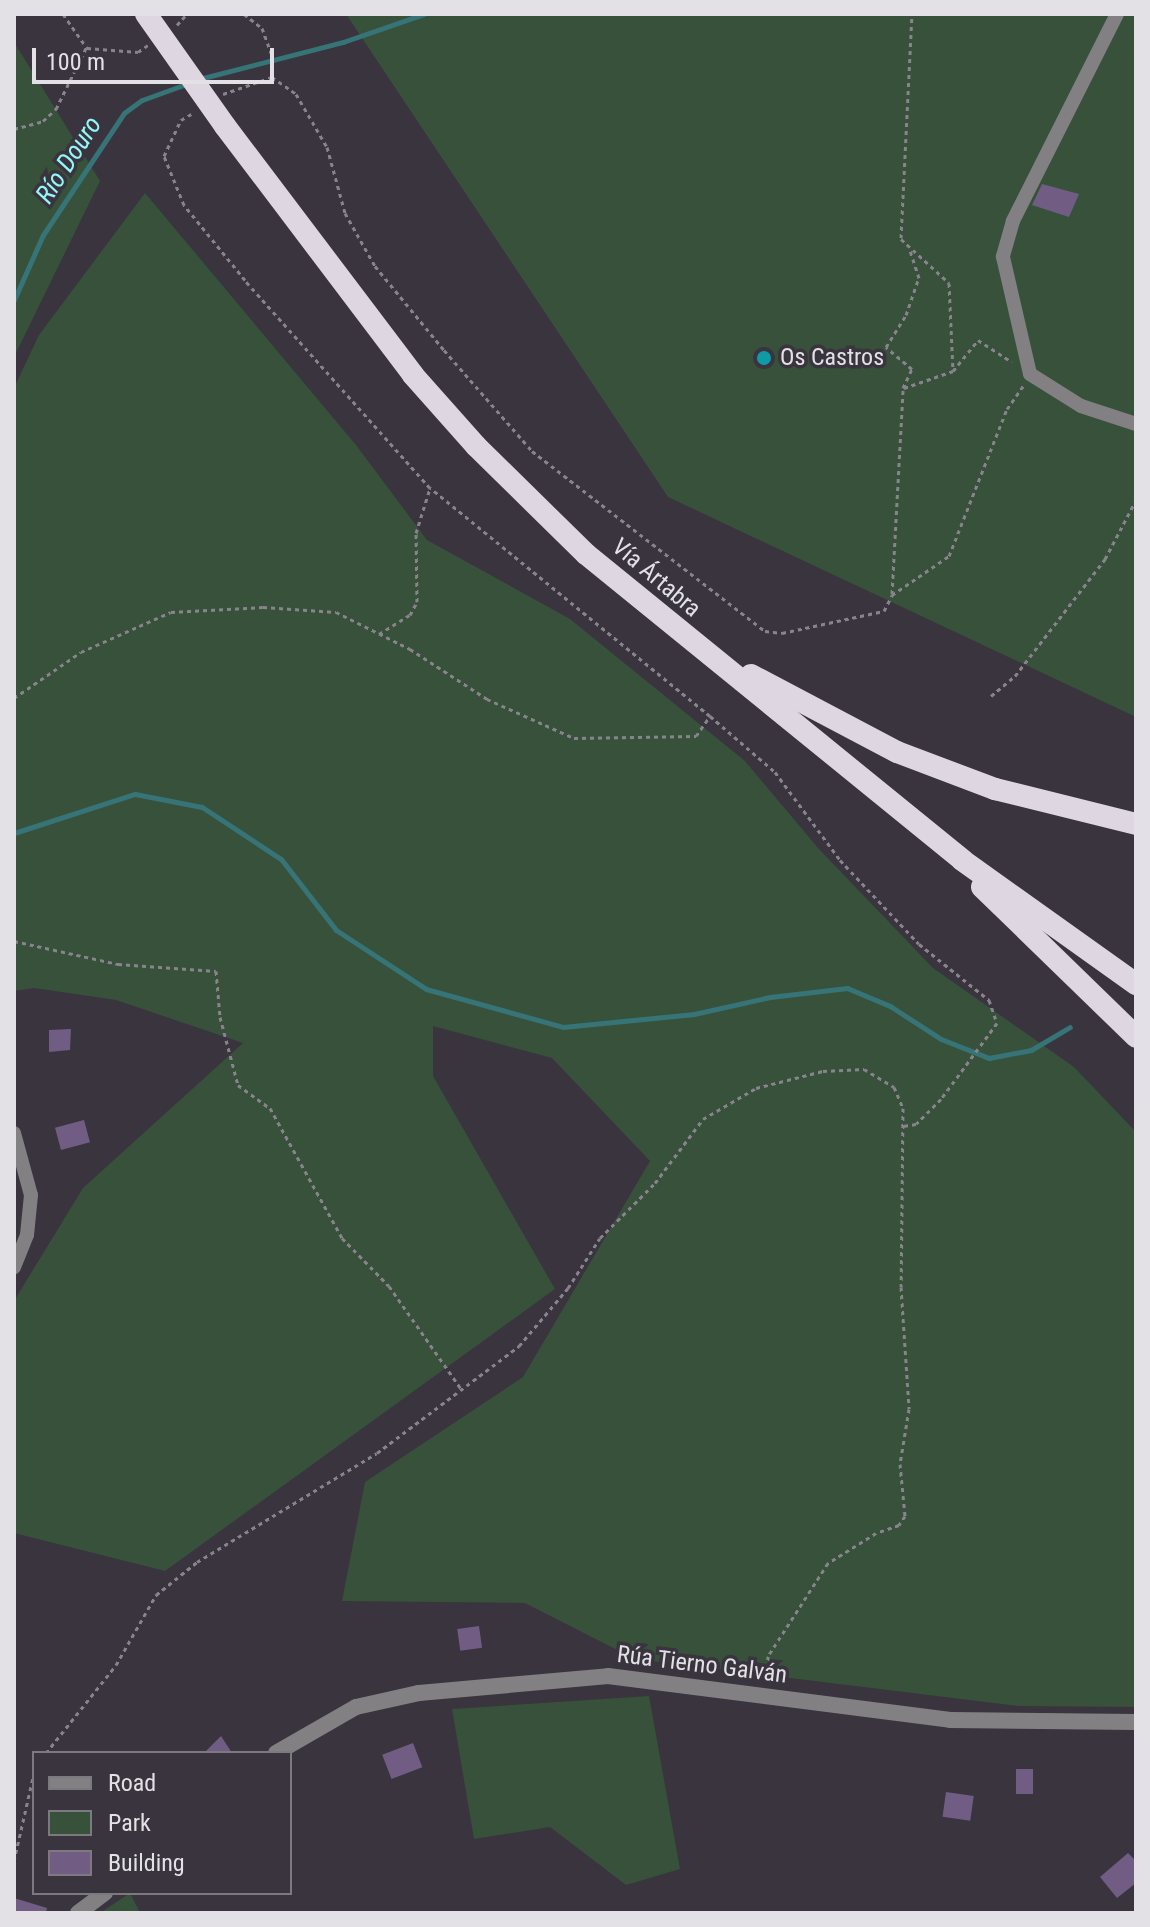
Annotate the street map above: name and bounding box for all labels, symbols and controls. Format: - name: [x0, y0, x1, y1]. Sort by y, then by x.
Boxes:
- scale bar: [36, 32, 278, 82]
- text: 100 m: [46, 48, 105, 76]
- water label: Río Douro: [29, 111, 109, 209]
- place label: Os Castros: [780, 344, 884, 372]
- marker: Os Castros: [755, 349, 773, 367]
- street label: Vía Ártabra: [606, 533, 706, 623]
- street label: Rúa Tierno Galván: [615, 1640, 789, 1690]
- legend: [32, 1751, 292, 1895]
- text: Road: [108, 1769, 156, 1797]
- text: Park: [108, 1809, 151, 1837]
- text: Building: [108, 1849, 185, 1877]

